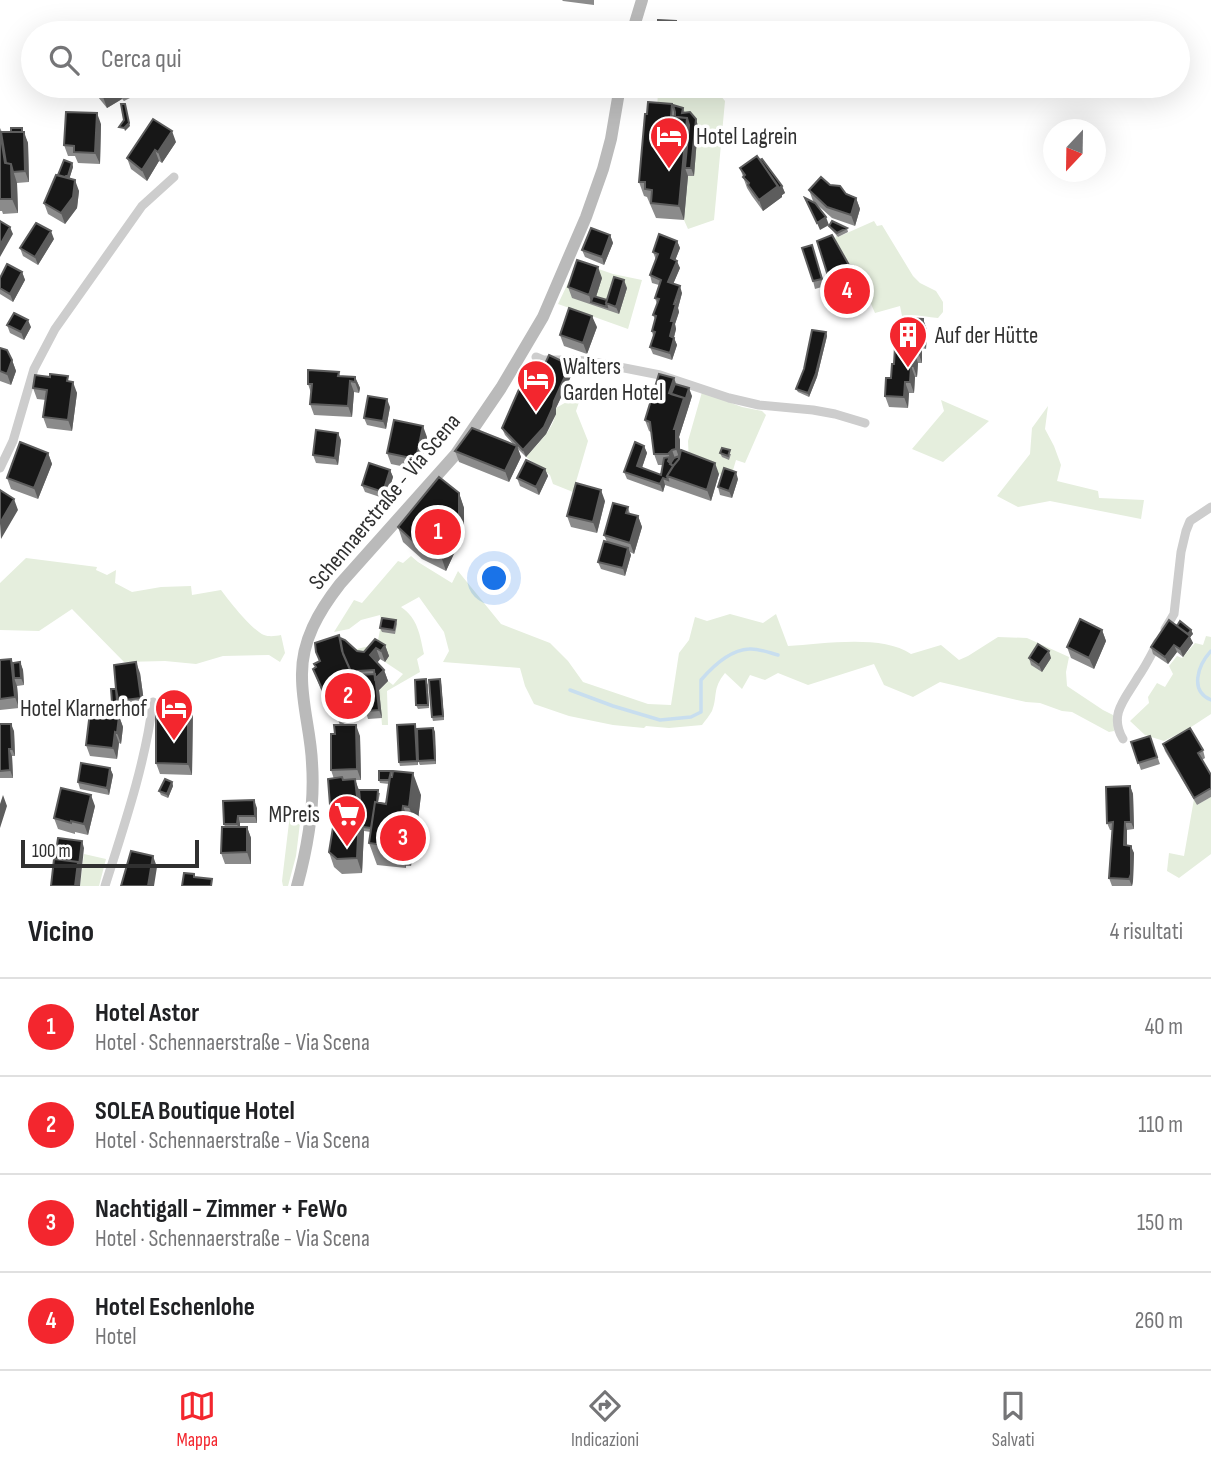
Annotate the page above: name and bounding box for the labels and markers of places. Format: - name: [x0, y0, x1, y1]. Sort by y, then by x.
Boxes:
- hotel icon: Hotel Lagrein: [648, 115, 690, 170]
- place label: Hotel Lagrein: [696, 123, 797, 151]
- pin: 4: [824, 265, 870, 317]
- building icon: Auf der Hütte: [887, 314, 929, 369]
- place label: Auf der Hütte: [934, 322, 1038, 350]
- place label: Walters Garden Hotel: [563, 353, 663, 407]
- hotel icon: Walters Garden Hotel: [515, 358, 557, 413]
- pin: 1: [415, 506, 461, 558]
- pin: 2: [325, 670, 371, 722]
- hotel icon: Hotel Klarnerhof: [153, 687, 195, 742]
- place label: Hotel Klarnerhof: [20, 695, 147, 723]
- supermarket icon: MPreis: [326, 793, 368, 848]
- place label: MPreis: [269, 801, 320, 829]
- pin: 3: [380, 812, 426, 864]

